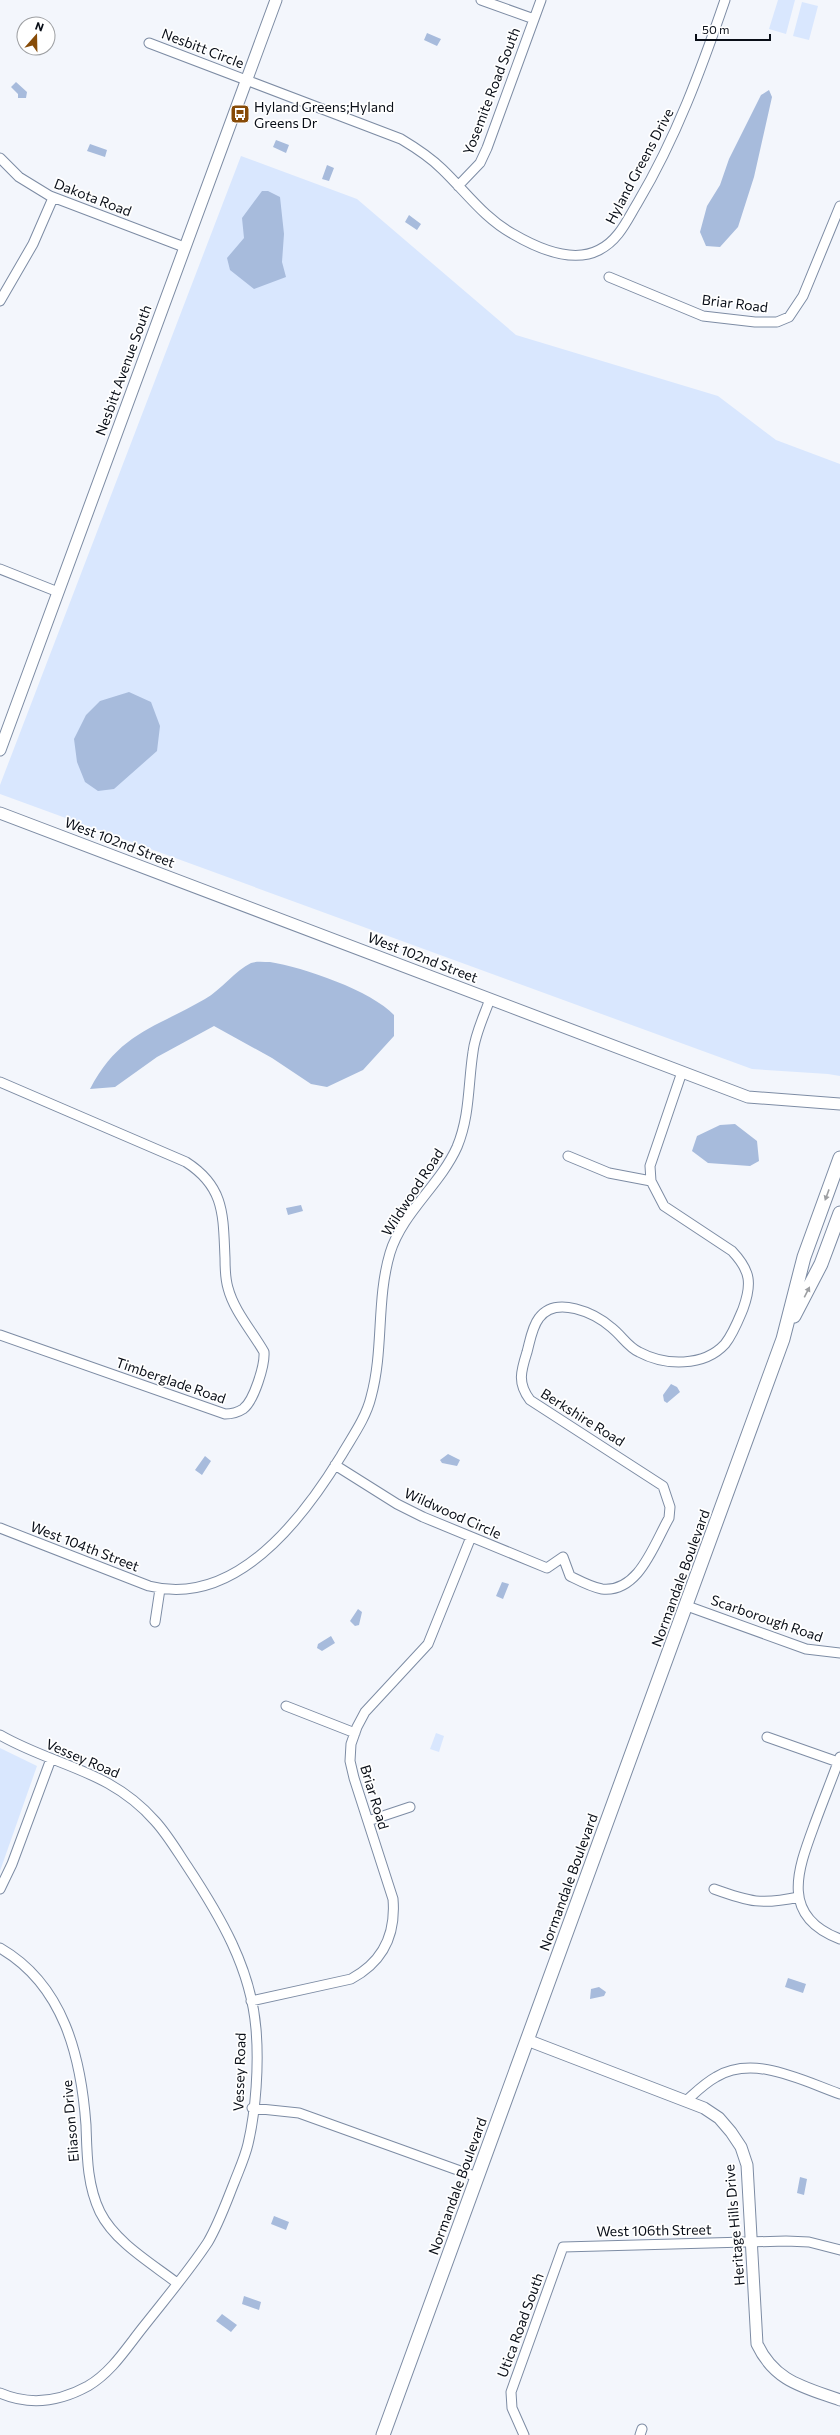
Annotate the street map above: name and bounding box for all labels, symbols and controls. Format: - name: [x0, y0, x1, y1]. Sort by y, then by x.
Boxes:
- north arrow: [16, 16, 56, 56]
- scale bar: [696, 16, 770, 42]
- text: N: [33, 19, 46, 34]
- text: 50 m: [702, 22, 730, 36]
- street label: Nesbitt Circle: [159, 25, 247, 71]
- street label: Yosemite Road South: [459, 25, 523, 157]
- place label: Hyland Greens;Hyland Greens Dr: [254, 98, 394, 131]
- bus stop icon: Hyland Greens;Hyland Greens Dr: [229, 103, 251, 125]
- street label: Hyland Greens Drive: [601, 105, 677, 227]
- street label: Dakota Road: [52, 174, 134, 220]
- street label: Briar Road: [701, 291, 769, 315]
- street label: Nesbitt Avenue South: [91, 302, 155, 438]
- street label: West 102nd Street: [63, 813, 178, 871]
- street label: West 102nd Street: [366, 928, 481, 986]
- street label: Wildwood Road: [377, 1145, 447, 1239]
- one-way arrow: [823, 1189, 829, 1201]
- one-way arrow: [804, 1286, 810, 1298]
- street label: Timberglade Road: [114, 1353, 228, 1407]
- street label: Berkshire Road: [538, 1384, 628, 1450]
- street label: Wildwood Circle: [402, 1484, 504, 1542]
- street label: Normandale Boulevard: [647, 1507, 713, 1649]
- street label: West 104th Street: [28, 1517, 142, 1575]
- street label: Scarborough Road: [709, 1591, 825, 1645]
- street label: Vessey Road: [44, 1735, 122, 1781]
- street label: Briar Road: [357, 1763, 393, 1831]
- street label: Normandale Boulevard: [535, 1811, 601, 1953]
- street label: Vessey Road: [229, 2032, 249, 2112]
- street label: Eliason Drive: [58, 2079, 82, 2163]
- street label: Normandale Boulevard: [424, 2115, 490, 2257]
- street label: Heritage Hills Drive: [720, 2164, 748, 2286]
- street label: West 106th Street: [596, 2220, 712, 2240]
- street label: Utica Road South: [493, 2270, 547, 2380]

